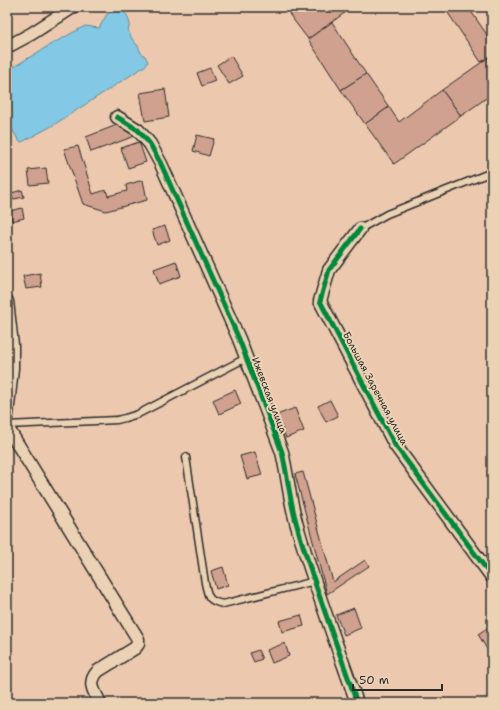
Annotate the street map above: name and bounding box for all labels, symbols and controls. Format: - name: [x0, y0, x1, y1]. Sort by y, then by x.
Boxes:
- street label: Большая Заречная улица: [340, 329, 411, 448]
- street label: Ижевская улица: [249, 355, 290, 436]
- scale bar: [353, 666, 442, 692]
- text: 50 m: [359, 672, 389, 688]

